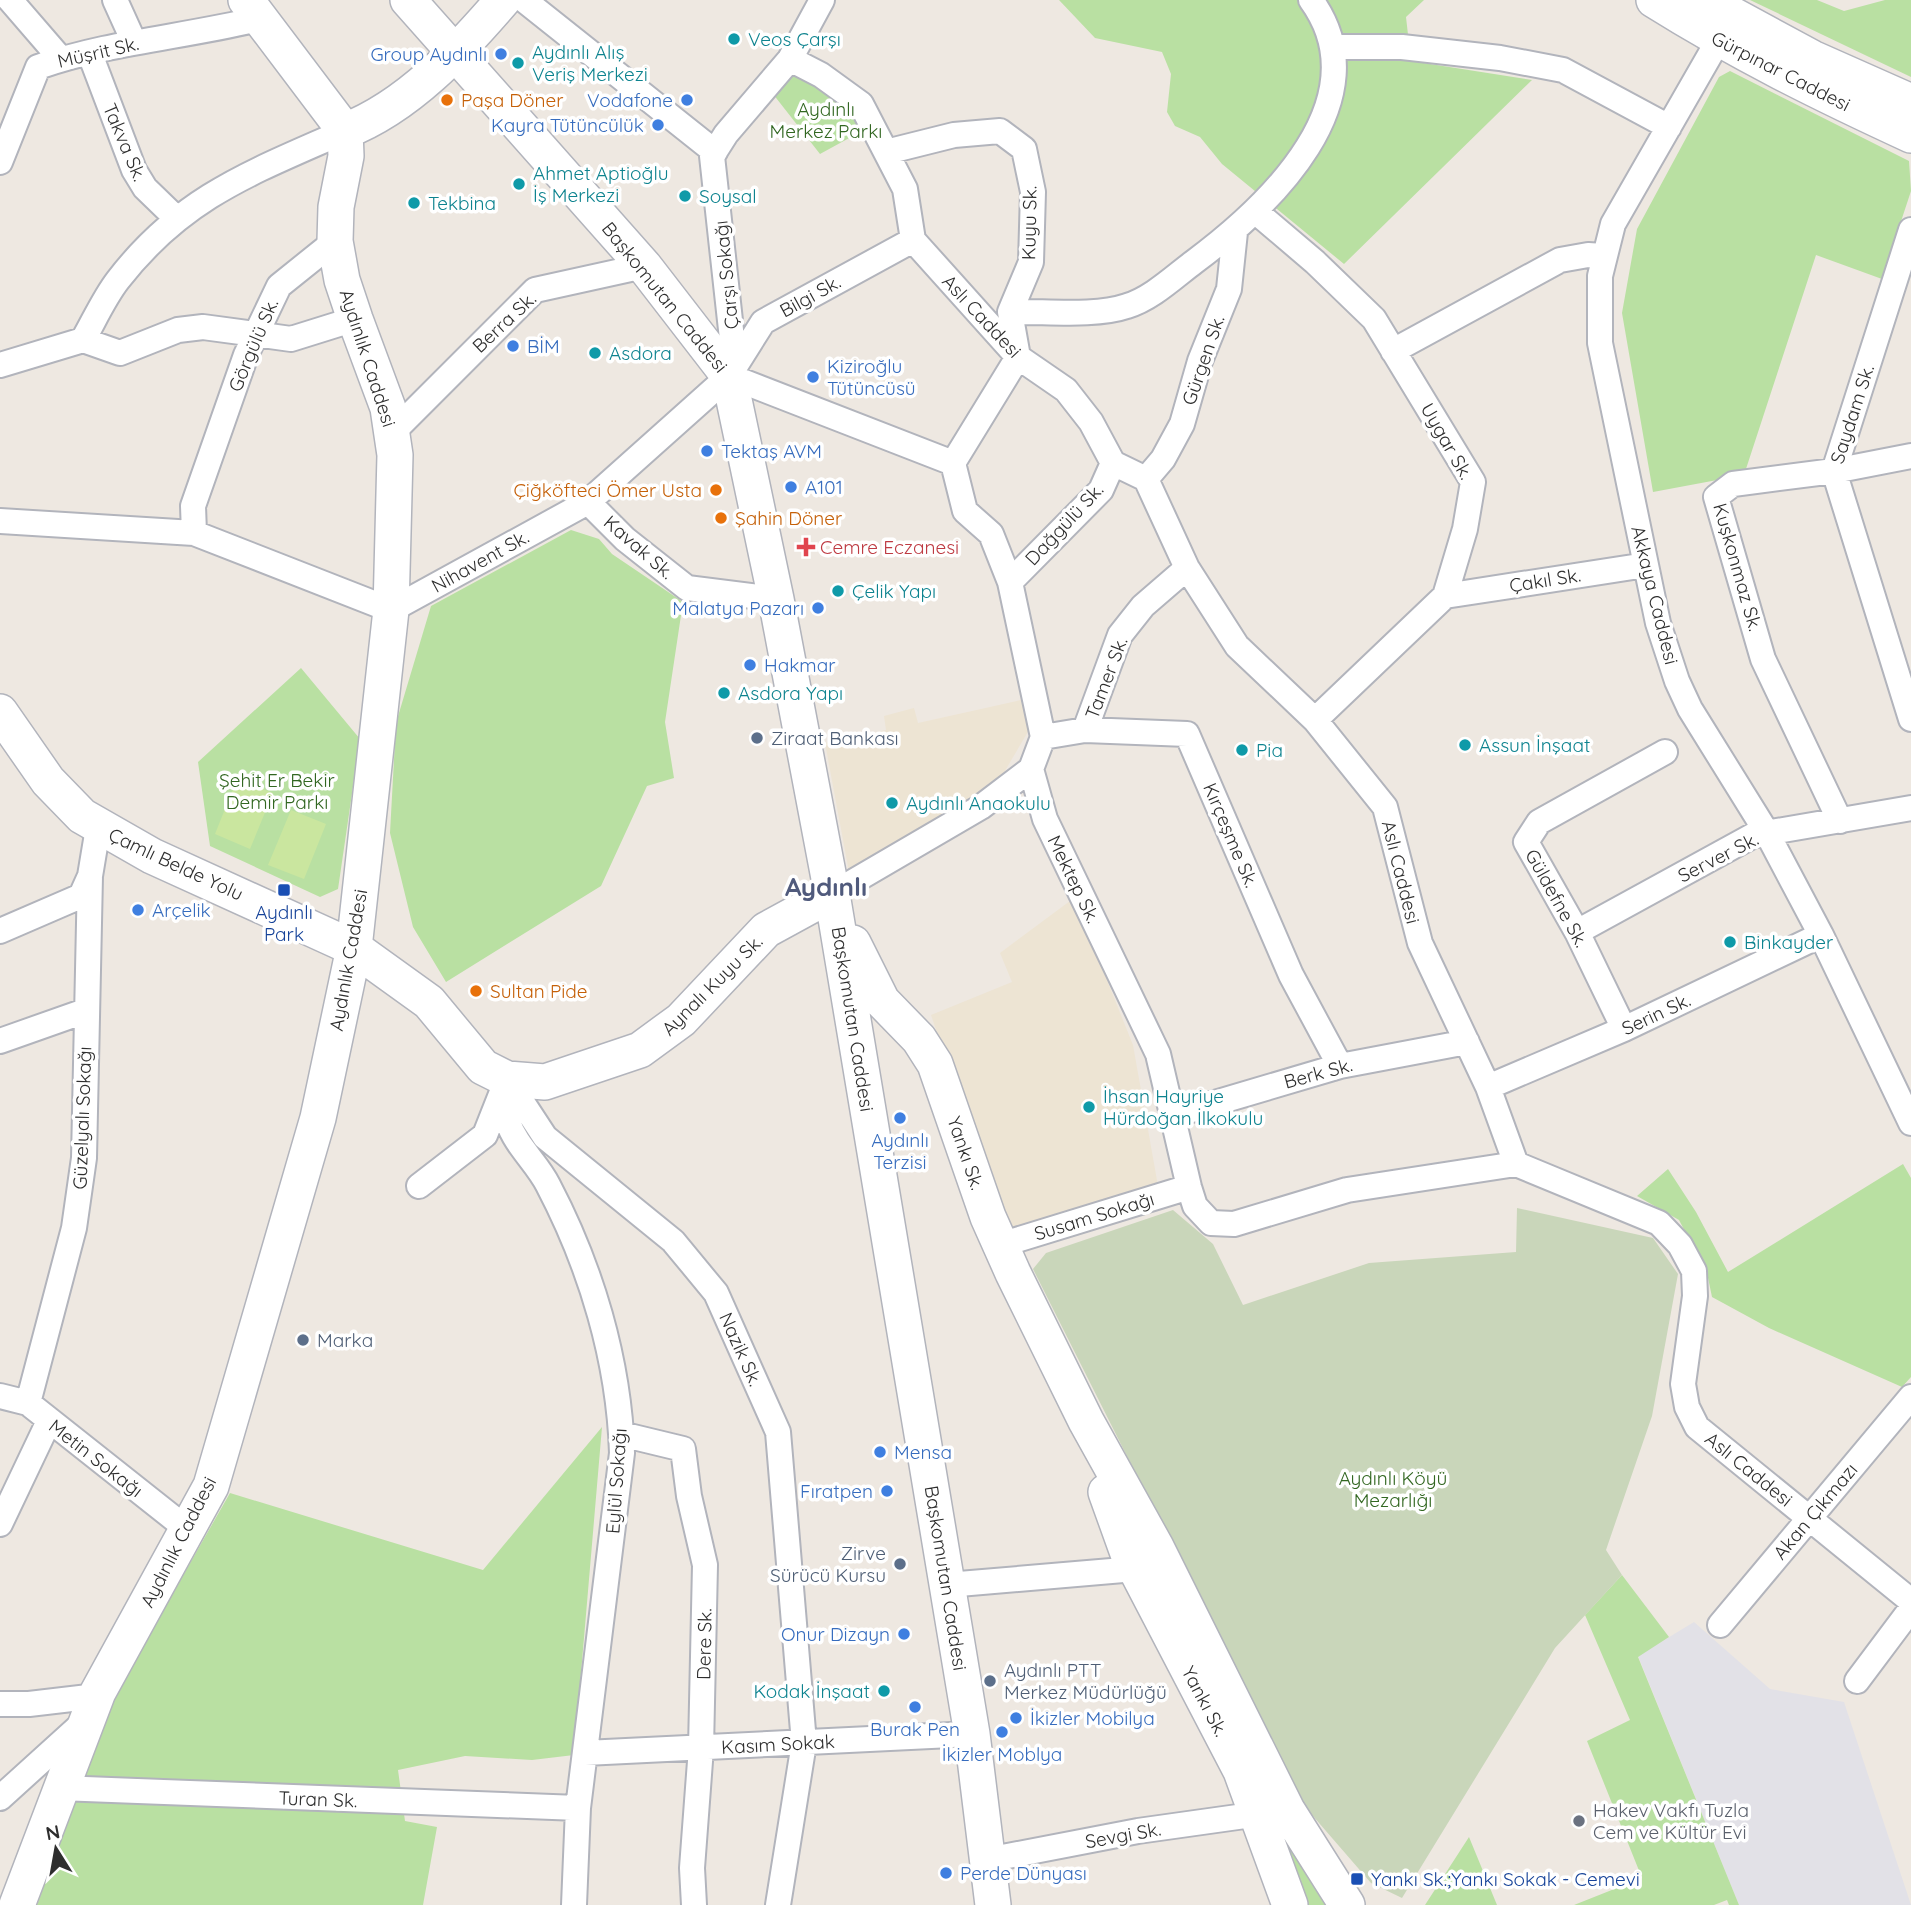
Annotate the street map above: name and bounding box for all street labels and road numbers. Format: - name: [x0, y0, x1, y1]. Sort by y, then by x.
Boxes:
- street label: Gürpınar Caddesi: [1708, 26, 1854, 116]
- street label: Müşrit Sk.: [55, 31, 141, 73]
- street label: Takva Sk.: [98, 99, 152, 185]
- street label: Kuyu Sk.: [1016, 186, 1042, 260]
- street label: Başkomutan Caddesi: [597, 217, 733, 377]
- street label: Çarşı Sokağı: [708, 219, 744, 331]
- street label: Aslı Caddesi: [937, 269, 1027, 363]
- street label: Bilgi Sk.: [775, 270, 845, 322]
- street label: Aydınlık Caddesi: [334, 286, 402, 430]
- street label: Berra Sk.: [467, 286, 541, 358]
- street label: Görgülü Sk.: [223, 295, 283, 395]
- street label: Gürgen Sk.: [1176, 312, 1230, 408]
- street label: Saydam Sk.: [1825, 361, 1879, 467]
- street label: Uygar Sk.: [1416, 399, 1478, 483]
- street label: Dağgülü Sk.: [1020, 478, 1108, 570]
- street label: Kuşkonmaz Sk.: [1708, 500, 1768, 634]
- street label: Kavak Sk.: [599, 510, 679, 584]
- street label: Akkaya Caddesi: [1626, 523, 1684, 667]
- street label: Nihavent Sk.: [427, 524, 533, 598]
- street label: Çakıl Sk.: [1508, 563, 1582, 597]
- street label: Tamer Sk.: [1079, 634, 1133, 722]
- street label: Kırçeşme Sk.: [1198, 779, 1264, 891]
- street label: Aslı Caddesi: [1377, 818, 1425, 926]
- street label: Çamlı Belde Yolu: [105, 822, 247, 906]
- street label: Server Sk.: [1674, 827, 1762, 887]
- street label: Mektep Sk.: [1042, 831, 1106, 927]
- street label: Güldefne Sk.: [1520, 845, 1594, 951]
- street label: Aydınlık Caddesi: [324, 887, 372, 1033]
- street label: Başkomutan Caddesi: [827, 925, 879, 1113]
- street label: Aynalı Kuyu Sk.: [656, 929, 768, 1041]
- street label: Serin Sk.: [1618, 988, 1694, 1040]
- street label: Güzelyalı Sokağı: [68, 1046, 96, 1190]
- street label: Berk Sk.: [1281, 1052, 1355, 1094]
- street label: Yankı Sk.: [942, 1113, 990, 1193]
- street label: Susam Sokağı: [1031, 1186, 1157, 1246]
- street label: Nazik Sk.: [714, 1308, 768, 1390]
- street label: Metin Sokağı: [44, 1414, 148, 1502]
- street label: Aslı Caddesi: [1700, 1426, 1798, 1512]
- street label: Eylül Sokağı: [600, 1427, 632, 1535]
- street label: Akan Çıkmazı: [1768, 1458, 1862, 1564]
- street label: Aydınlık Caddesi: [135, 1473, 221, 1611]
- street label: Başkomutan Caddesi: [920, 1484, 972, 1672]
- street label: Dere Sk.: [691, 1608, 717, 1680]
- street label: Yankı Sk.: [1177, 1662, 1233, 1740]
- street label: Kasım Sokak: [721, 1729, 835, 1759]
- street label: Turan Sk.: [278, 1786, 358, 1812]
- street label: Sevgi Sk.: [1083, 1817, 1163, 1853]

